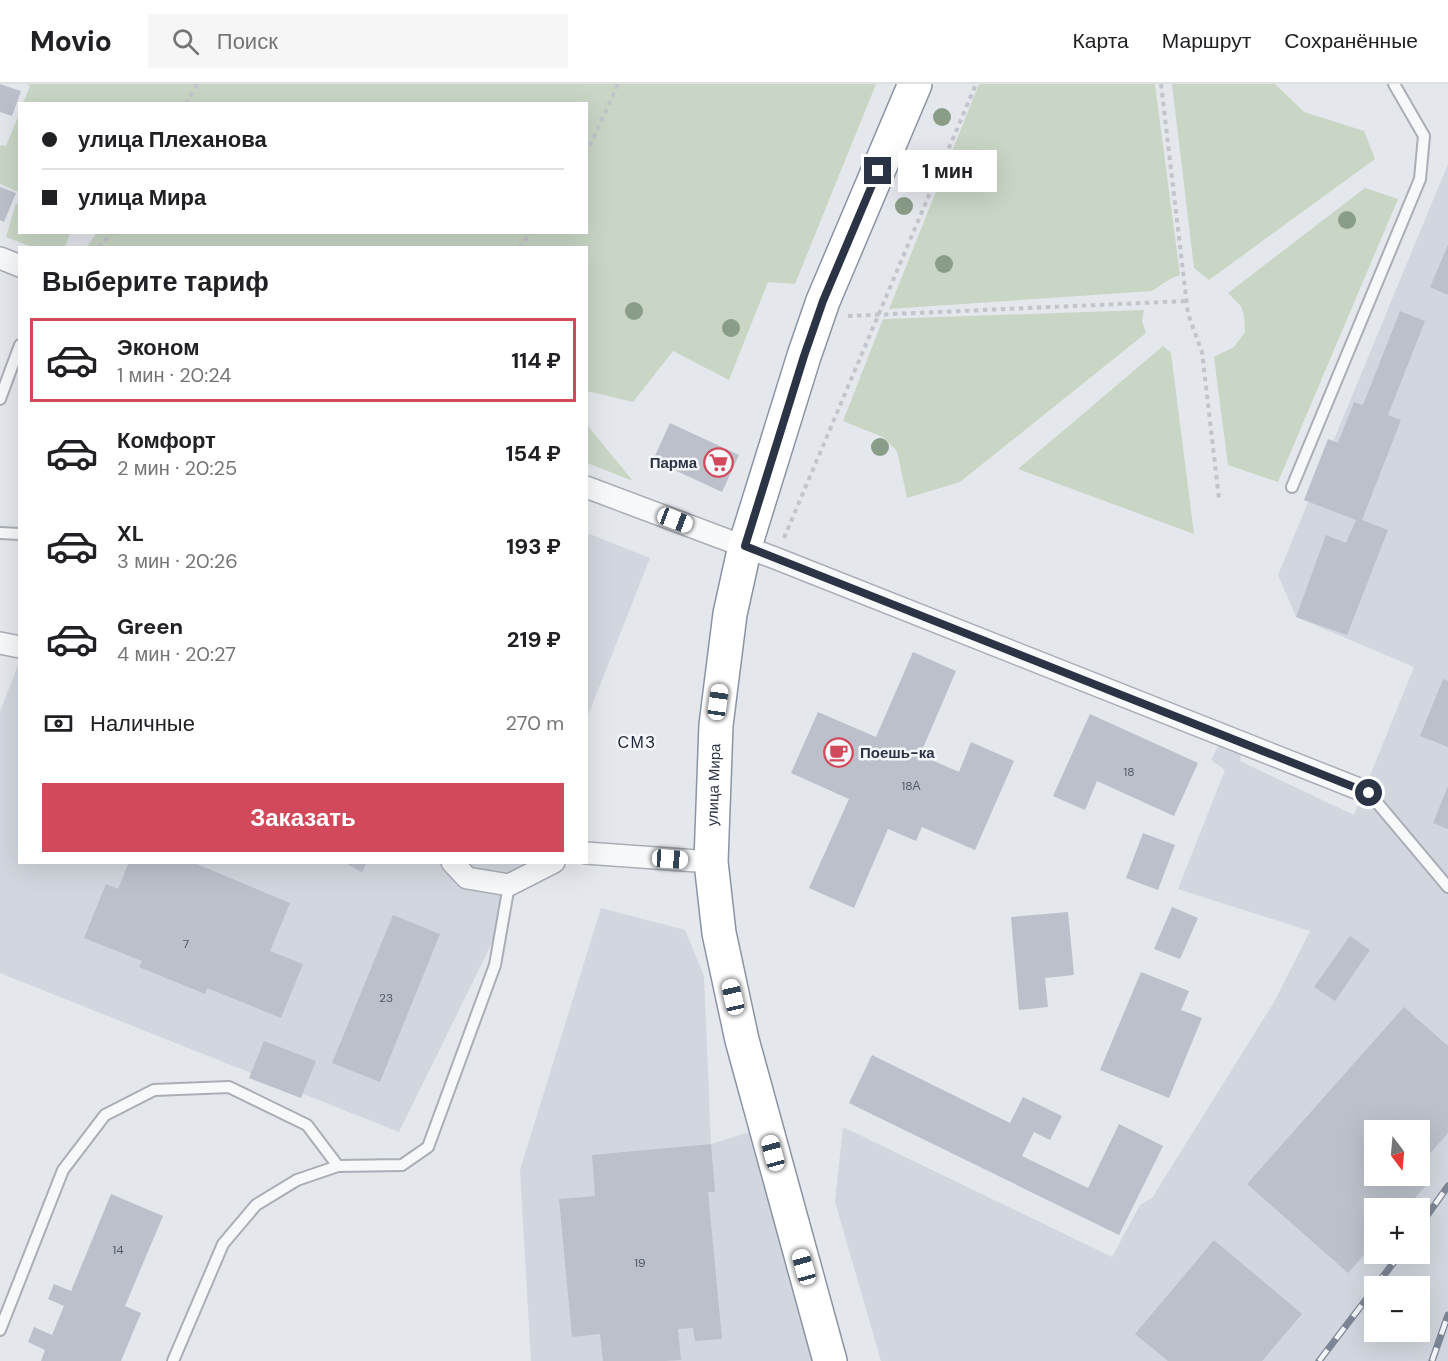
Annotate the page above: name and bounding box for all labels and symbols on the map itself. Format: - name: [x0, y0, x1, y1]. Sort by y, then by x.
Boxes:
- callout: 1 мин: [899, 150, 998, 192]
- route end: [864, 157, 891, 184]
- supermarket icon: Парма: [702, 447, 734, 479]
- place label: Парма: [650, 453, 698, 473]
- car: [655, 505, 695, 535]
- car: [707, 683, 729, 721]
- district label: СМЗ: [618, 732, 656, 753]
- cafe icon: Поешь-ка: [823, 737, 855, 769]
- street label: улица Мира: [702, 742, 725, 827]
- place label: Поешь-ка: [860, 743, 935, 763]
- house number: 18: [1123, 764, 1135, 780]
- house number: 18А: [901, 778, 921, 794]
- route start: [1355, 779, 1382, 806]
- car: [651, 849, 689, 869]
- house number: 7: [183, 936, 189, 952]
- car: [720, 977, 746, 1017]
- house number: 23: [379, 990, 393, 1006]
- north arrow: [1364, 1120, 1430, 1186]
- car: [760, 1133, 786, 1173]
- house number: 14: [112, 1242, 124, 1258]
- car: [790, 1247, 818, 1287]
- house number: 19: [634, 1255, 646, 1271]

